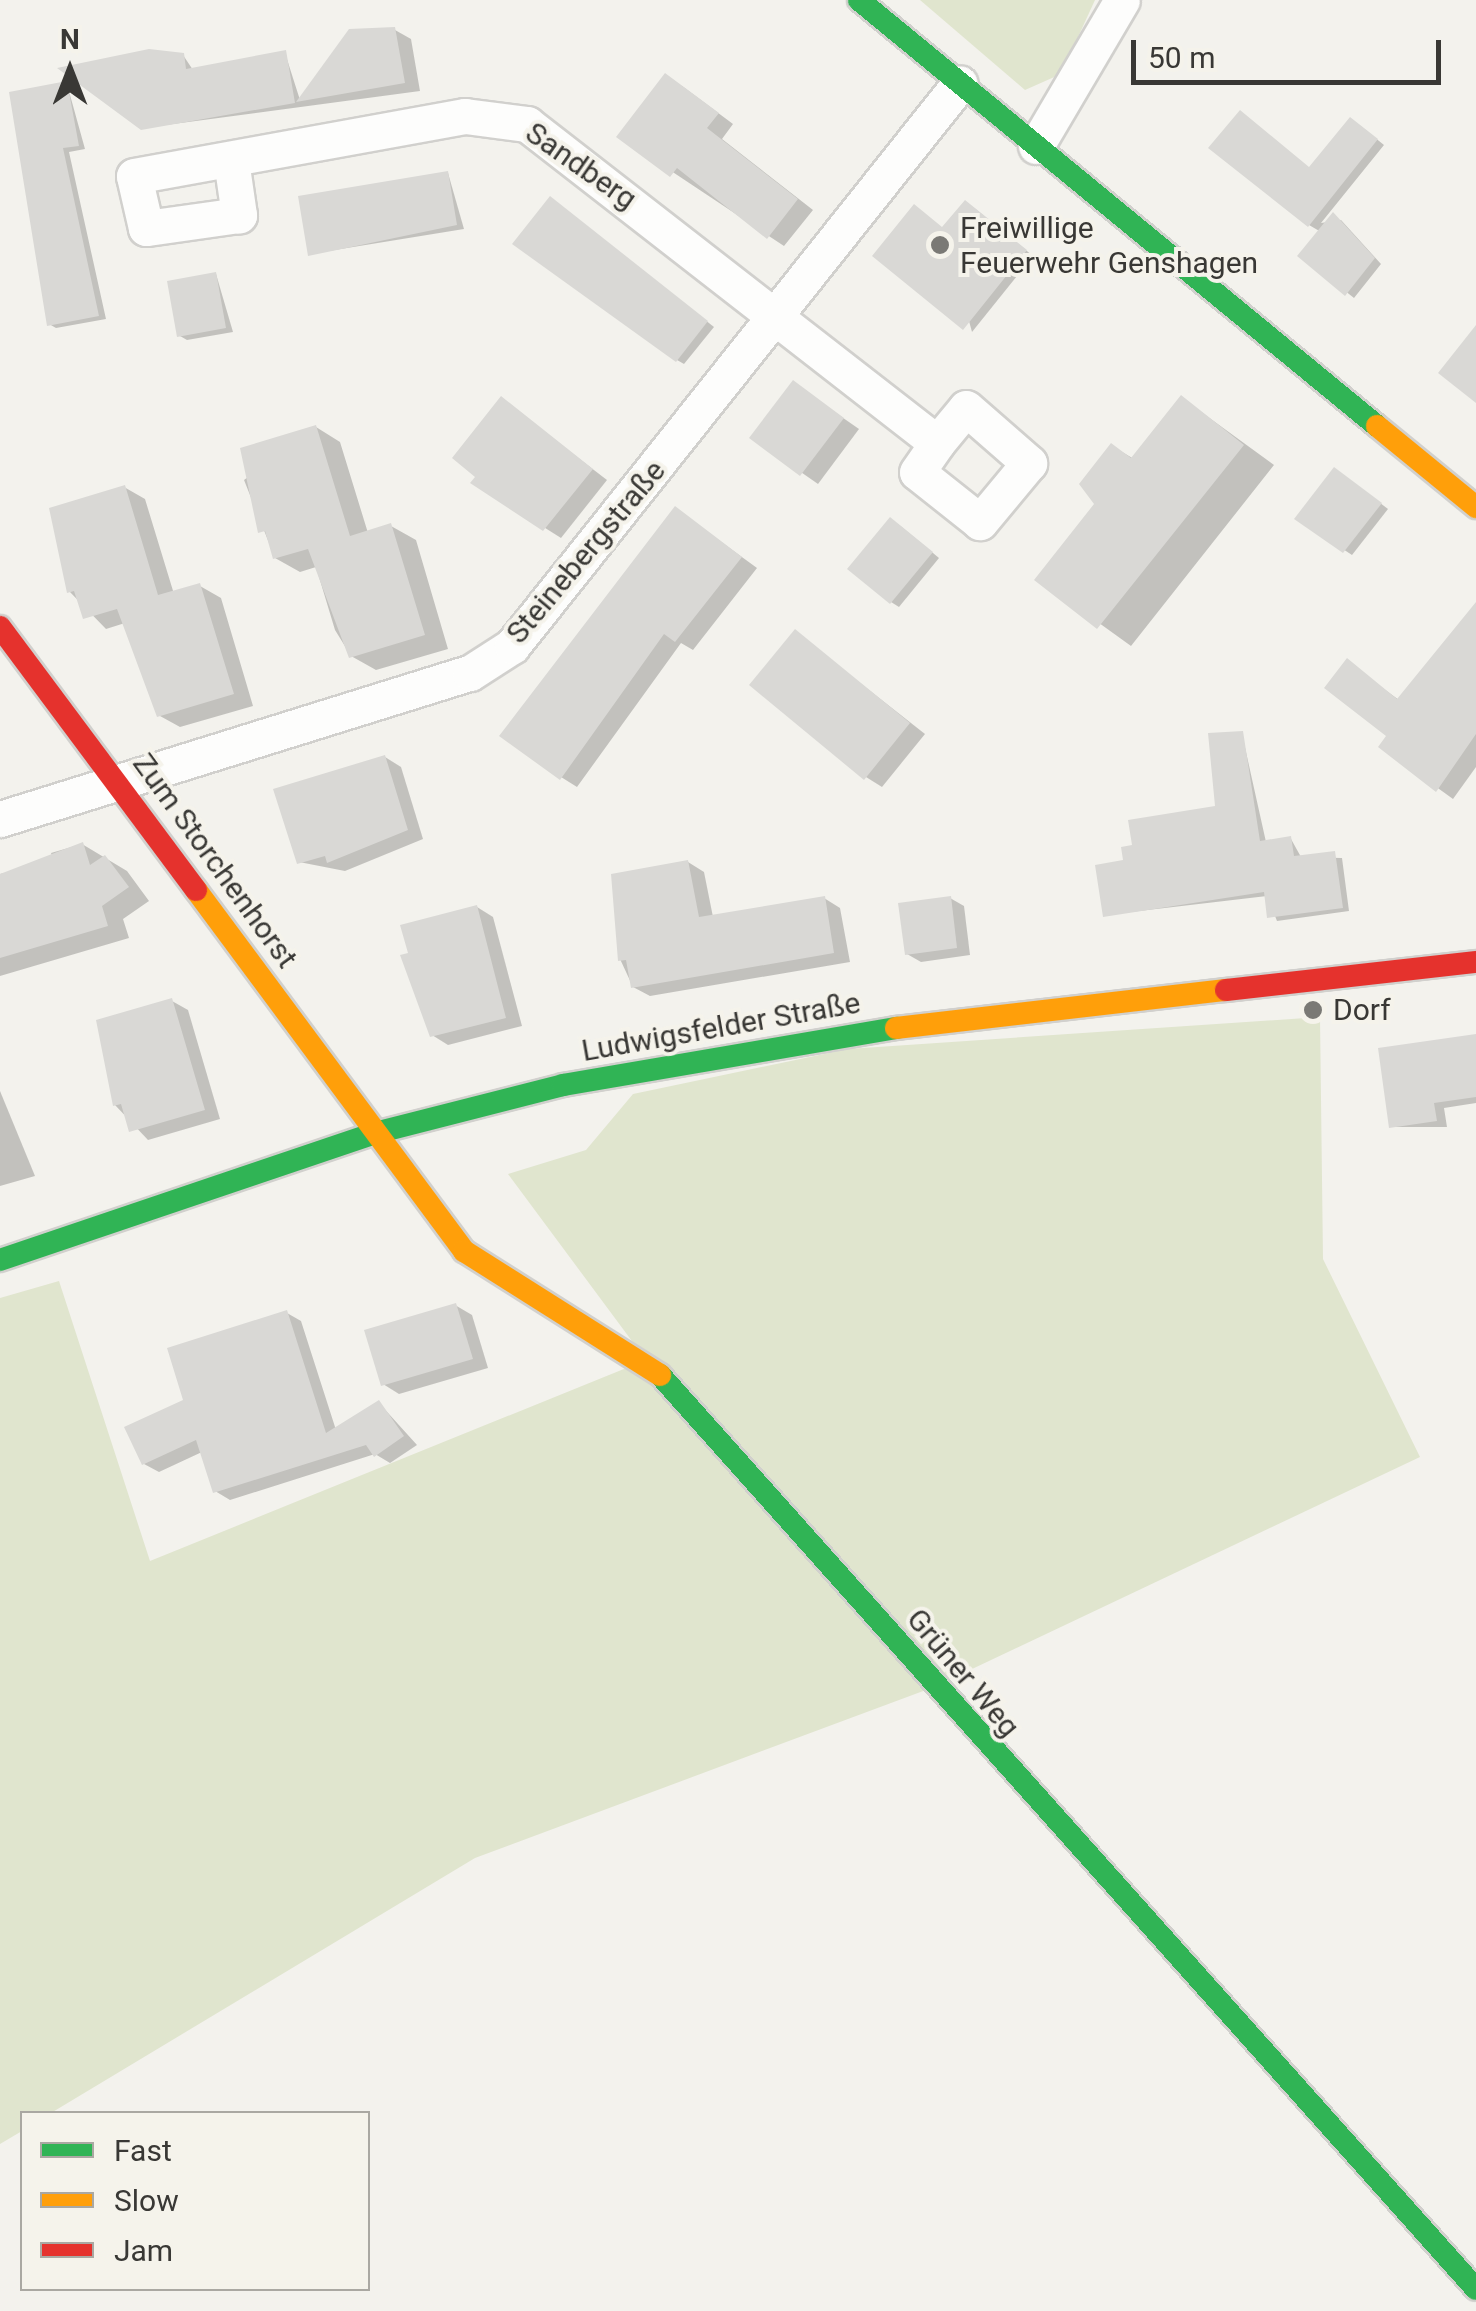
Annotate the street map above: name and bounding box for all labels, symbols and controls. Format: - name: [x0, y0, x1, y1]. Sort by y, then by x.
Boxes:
- north arrow: [20, 20, 120, 120]
- scale bar: [1136, 20, 1446, 82]
- text: N: [60, 23, 80, 56]
- text: 50 m: [1148, 40, 1215, 75]
- street label: Sandberg: [519, 115, 643, 217]
- place label: Freiwillige Feuerwehr Genshagen: [960, 210, 1258, 280]
- marker: Freiwillige Feuerwehr Genshagen: [929, 234, 951, 256]
- street label: Steinebergstraße: [499, 453, 673, 651]
- street label: Zum Storchenhorst: [125, 747, 305, 975]
- street label: Ludwigsfelder Straße: [579, 985, 863, 1069]
- place label: Dorf: [1333, 992, 1391, 1028]
- marker: Dorf: [1302, 999, 1324, 1021]
- street label: Grüner Weg: [899, 1602, 1027, 1744]
- legend: [20, 2111, 370, 2291]
- text: Fast: [114, 2133, 172, 2168]
- text: Slow: [114, 2183, 179, 2218]
- text: Jam: [114, 2233, 173, 2268]

